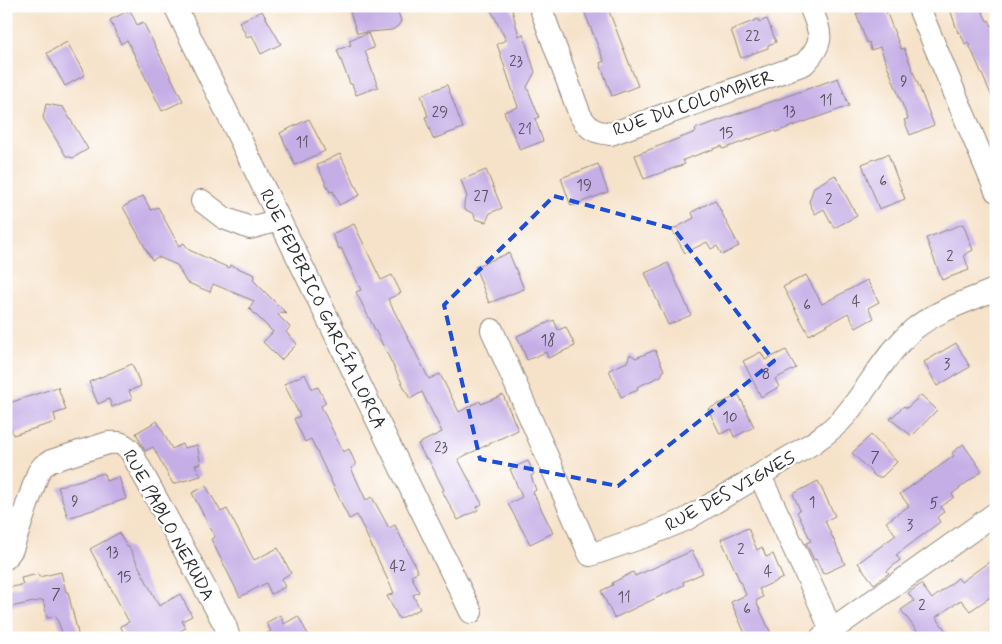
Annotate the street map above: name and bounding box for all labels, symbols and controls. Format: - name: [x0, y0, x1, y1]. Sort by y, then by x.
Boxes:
- house number: 22: [745, 27, 761, 47]
- house number: 23: [509, 52, 523, 72]
- street label: RUE DU COLOMBIER: [610, 65, 777, 143]
- house number: 9: [900, 72, 908, 92]
- house number: 11: [819, 91, 833, 111]
- house number: 13: [782, 102, 796, 122]
- house number: 29: [432, 103, 448, 123]
- house number: 21: [518, 120, 532, 140]
- house number: 15: [719, 124, 733, 144]
- house number: 11: [295, 133, 309, 153]
- house number: 6: [879, 172, 887, 192]
- house number: 19: [576, 176, 592, 196]
- street label: RUE FEDERICO GARCÍA LORCA: [253, 185, 391, 434]
- house number: 27: [474, 187, 489, 207]
- house number: 2: [825, 190, 833, 210]
- house number: 2: [946, 247, 954, 267]
- house number: 4: [852, 292, 861, 312]
- house number: 6: [803, 296, 811, 316]
- house number: 18: [541, 331, 555, 351]
- house number: 3: [944, 355, 951, 375]
- house number: 8: [762, 365, 770, 385]
- house number: 10: [722, 408, 738, 428]
- house number: 23: [434, 438, 448, 458]
- street label: RUE PABLO NERUDA: [117, 446, 220, 605]
- street label: RUE DES VIGNES: [661, 446, 800, 538]
- house number: 7: [870, 448, 880, 468]
- house number: 9: [71, 492, 79, 512]
- house number: 1: [809, 493, 815, 513]
- house number: 5: [929, 494, 939, 514]
- house number: 3: [907, 516, 914, 536]
- house number: 2: [737, 540, 745, 560]
- house number: 13: [105, 543, 119, 563]
- house number: 42: [390, 557, 406, 577]
- house number: 4: [764, 562, 773, 582]
- house number: 15: [117, 568, 131, 588]
- house number: 7: [51, 585, 61, 605]
- house number: 11: [617, 588, 631, 608]
- house number: 2: [918, 596, 926, 616]
- house number: 6: [743, 600, 751, 620]

